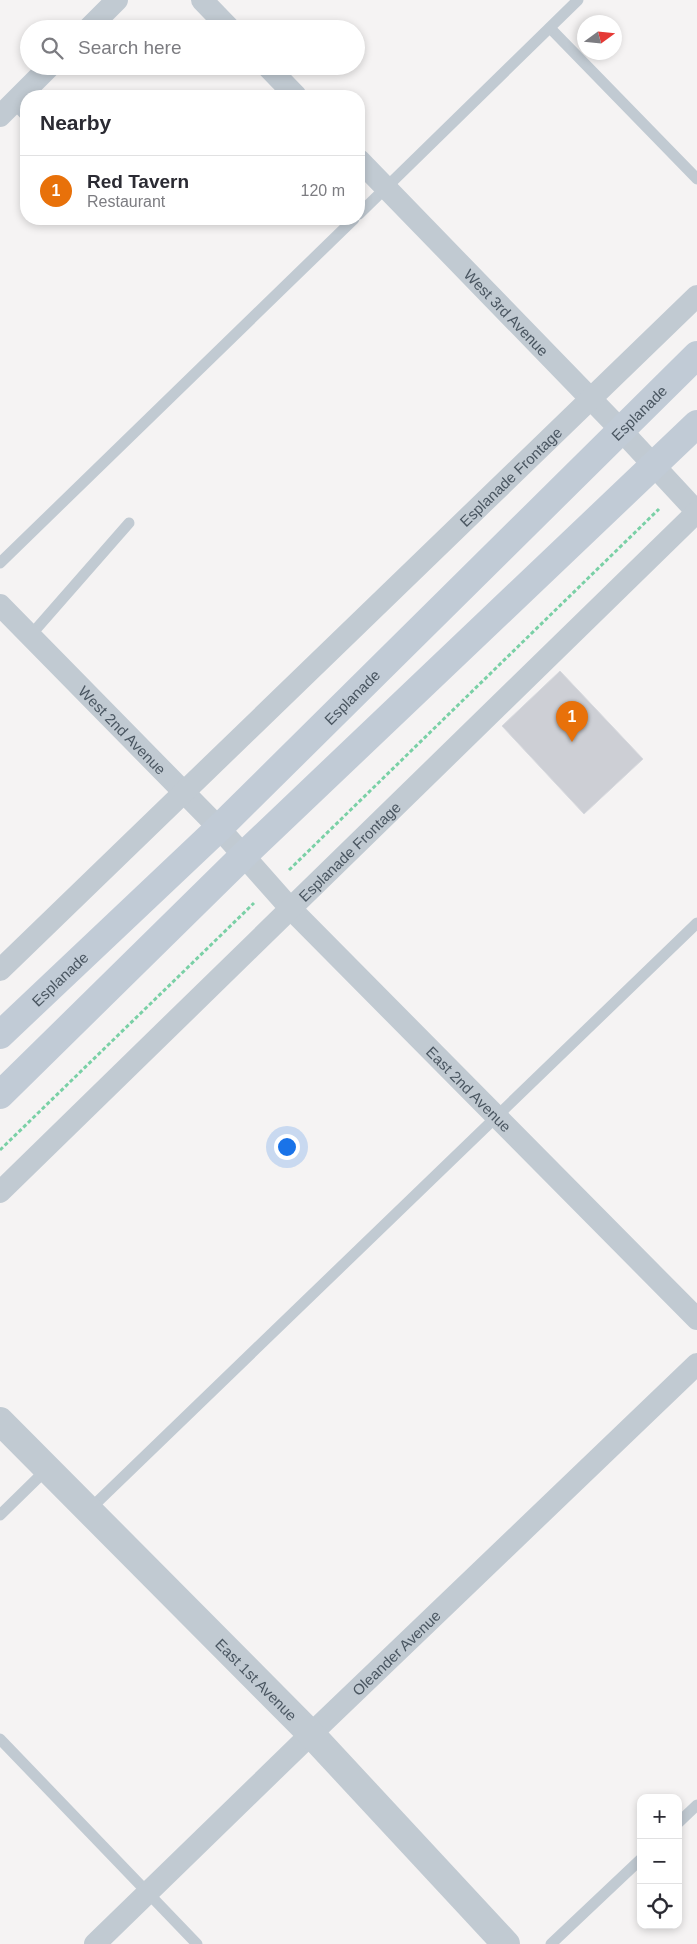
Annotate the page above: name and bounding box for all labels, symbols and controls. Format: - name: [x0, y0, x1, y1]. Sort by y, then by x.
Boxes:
- north arrow: [577, 15, 622, 60]
- search box: [20, 20, 365, 75]
- icon: search: [38, 34, 66, 62]
- text: Search here: [78, 37, 182, 58]
- text: Nearby: [40, 111, 111, 134]
- text: Red Tavern: [87, 171, 189, 192]
- text: 1: [52, 182, 60, 199]
- text: 120 m: [301, 182, 345, 199]
- text: Restaurant: [87, 193, 165, 210]
- street label: West 3rd Avenue: [461, 265, 552, 359]
- street label: Esplanade: [608, 382, 670, 444]
- street label: Esplanade Frontage: [456, 423, 565, 530]
- street label: Esplanade: [320, 666, 383, 728]
- street label: West 2nd Avenue: [76, 682, 170, 778]
- pin: 1: [556, 701, 588, 742]
- street label: Esplanade Frontage: [295, 798, 404, 904]
- street label: Esplanade: [28, 948, 91, 1009]
- street label: East 2nd Avenue: [423, 1043, 515, 1135]
- your location: [274, 1134, 300, 1160]
- street label: Oleander Avenue: [348, 1606, 444, 1699]
- street label: East 1st Avenue: [212, 1635, 301, 1724]
- map controls: [637, 1794, 682, 1929]
- button: +: [637, 1794, 682, 1839]
- button: −: [637, 1839, 682, 1884]
- button: locate: [637, 1884, 682, 1929]

